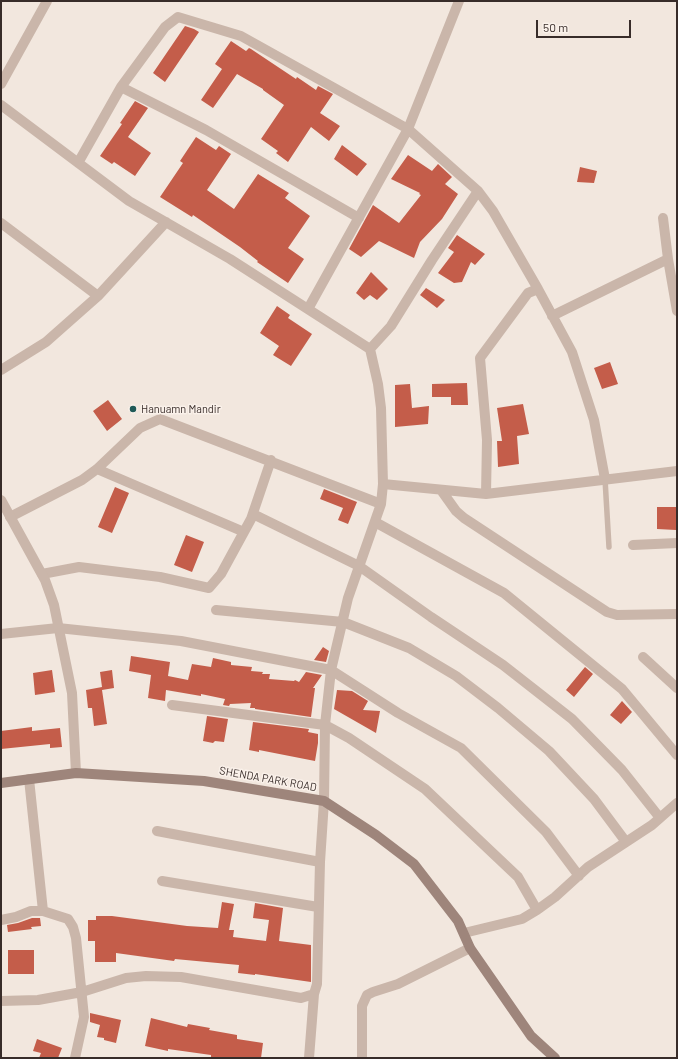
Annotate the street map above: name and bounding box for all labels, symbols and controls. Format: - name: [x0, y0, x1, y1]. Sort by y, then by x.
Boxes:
- scale bar: [538, 12, 633, 38]
- text: 50 m: [543, 20, 568, 34]
- place label: Hanuamn Mandir: [141, 402, 221, 416]
- marker: Hanuamn Mandir: [128, 404, 138, 414]
- street label: SHENDA PARK ROAD: [218, 764, 318, 794]

